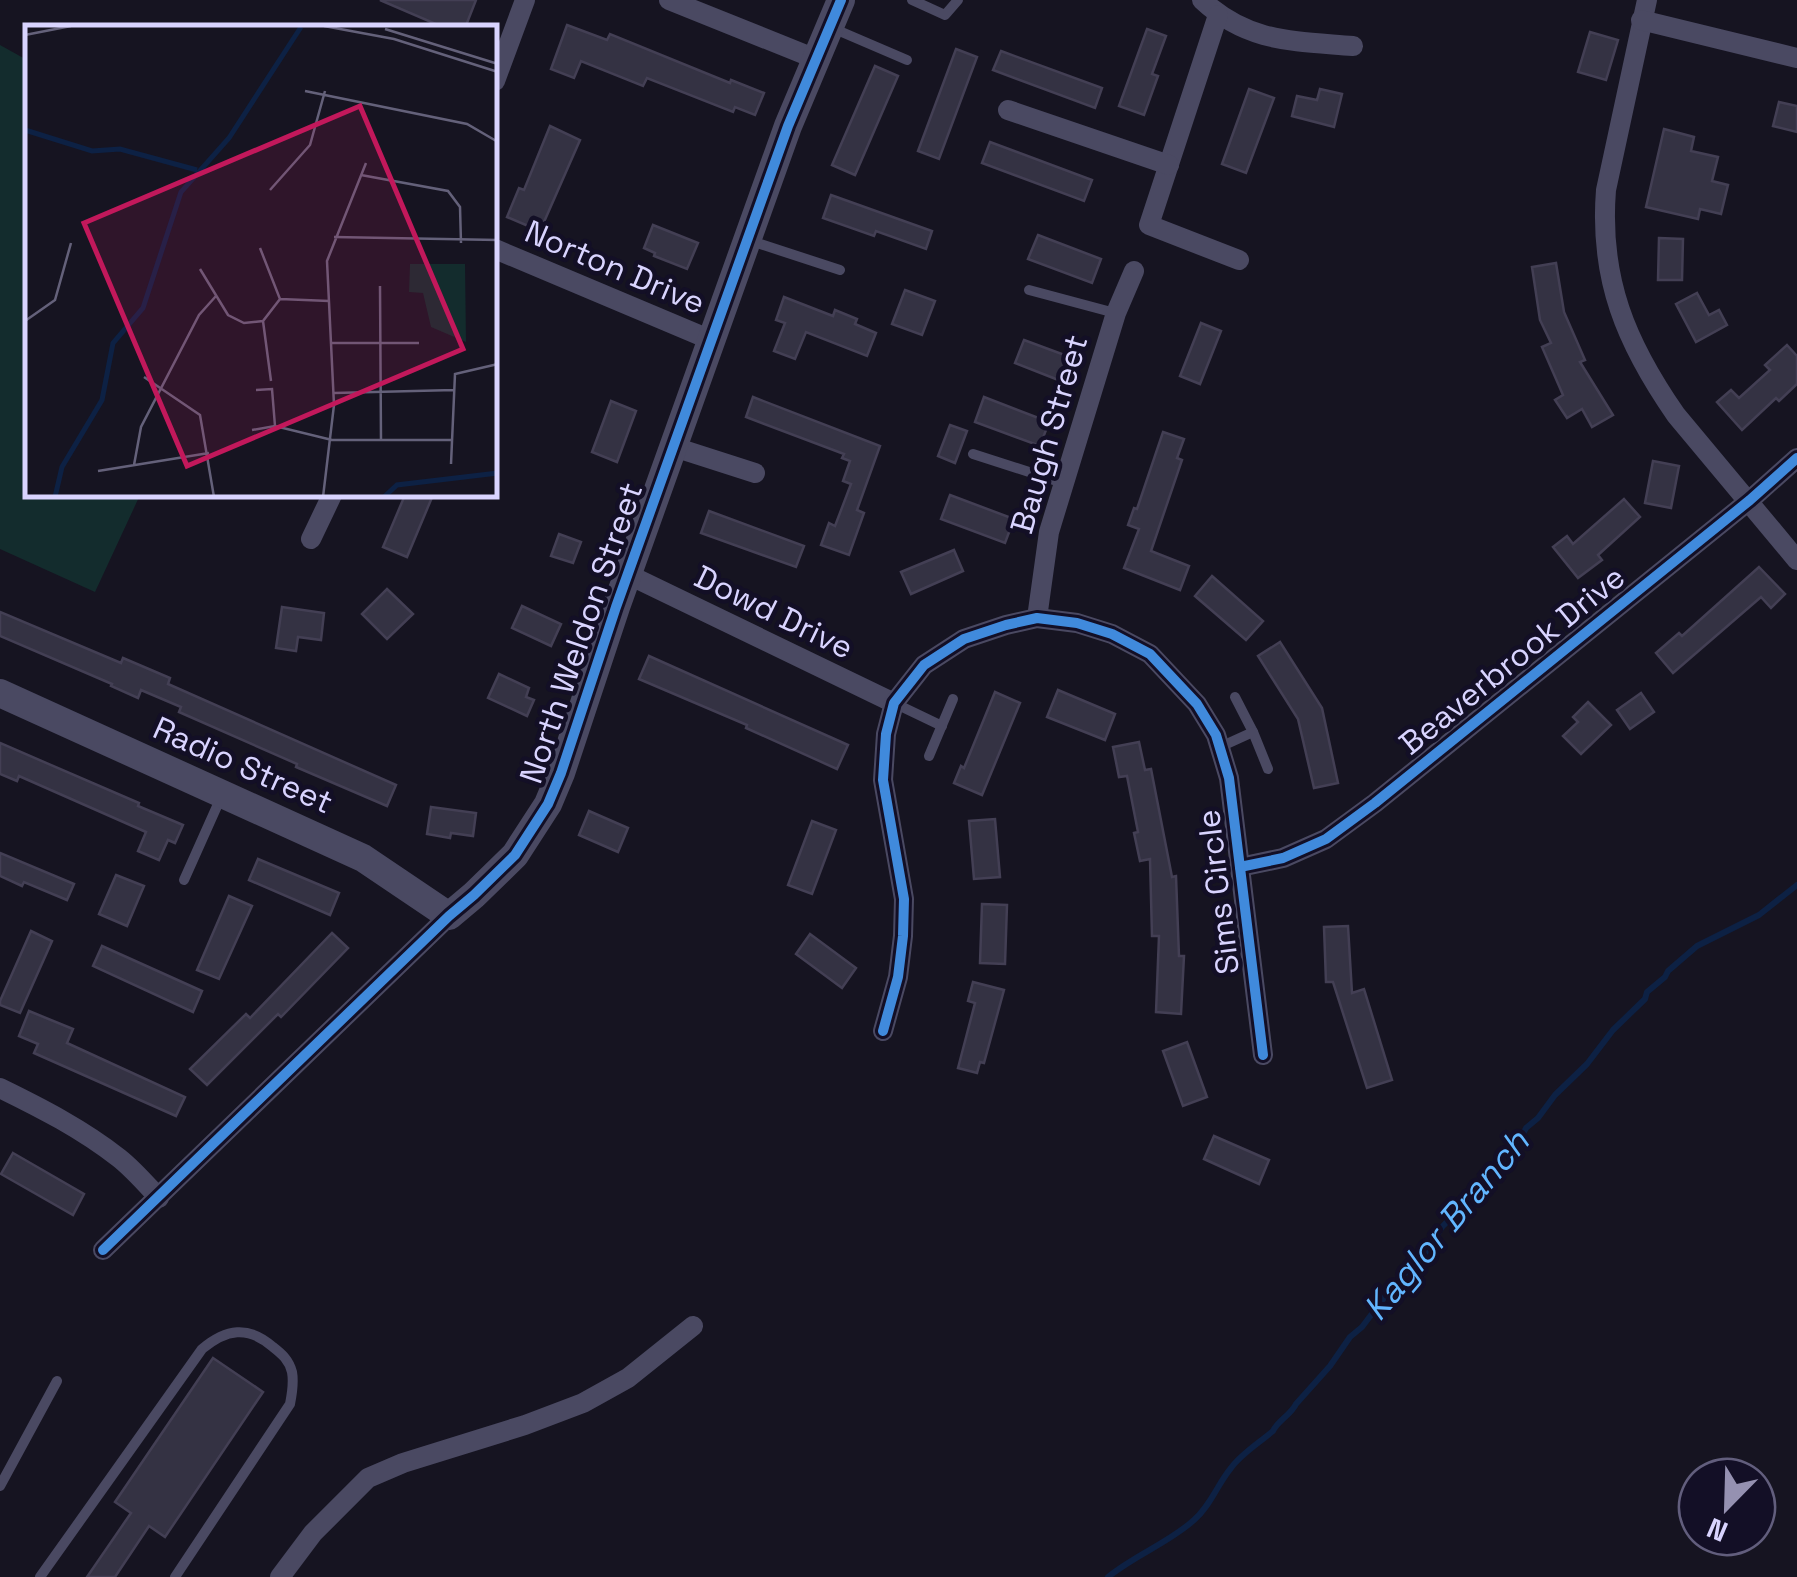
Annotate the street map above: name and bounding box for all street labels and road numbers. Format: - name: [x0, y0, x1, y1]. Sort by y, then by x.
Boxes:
- street label: Norton Drive: [519, 211, 711, 323]
- street label: Baugh Street: [1002, 330, 1096, 538]
- street label: North Weldon Street: [511, 477, 651, 789]
- street label: Dowd Drive: [688, 556, 860, 668]
- street label: Beaverbrook Drive: [1391, 557, 1633, 763]
- street label: Radio Street: [147, 708, 339, 822]
- street label: Sims Circle: [1188, 807, 1248, 977]

